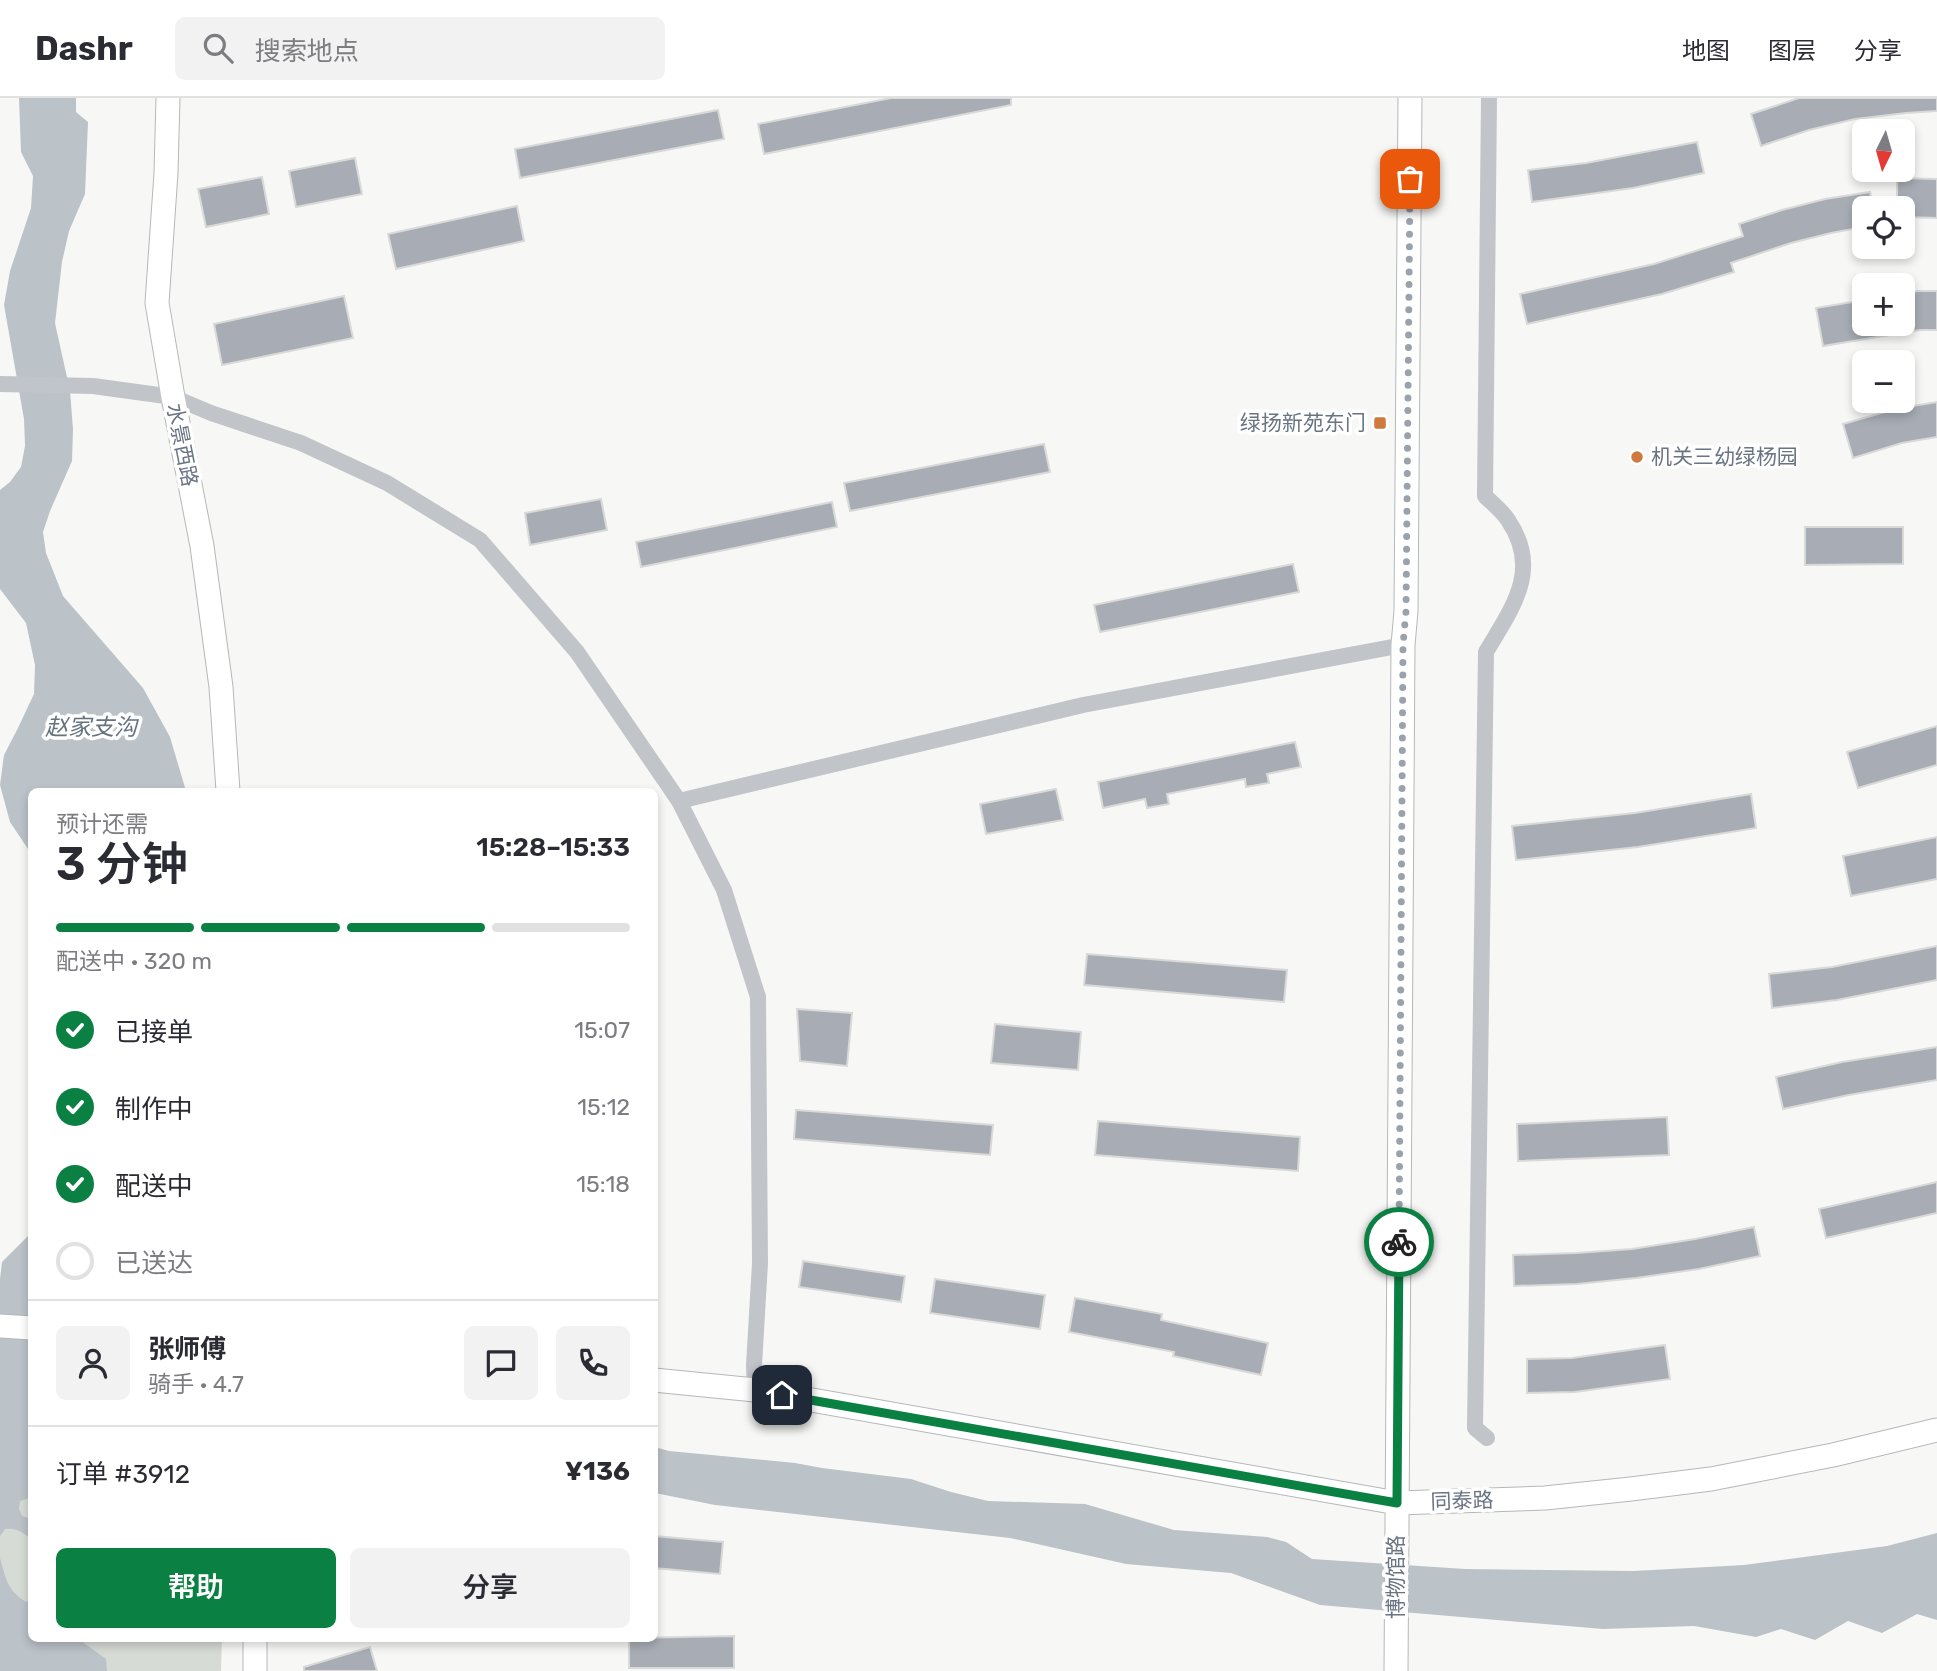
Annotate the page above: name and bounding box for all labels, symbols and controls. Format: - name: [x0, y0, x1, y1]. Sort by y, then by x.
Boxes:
- search box: [175, 17, 665, 80]
- text: Dashr: [35, 29, 133, 68]
- icon: search: [199, 29, 237, 67]
- text: 搜索地点: [255, 36, 359, 67]
- text: 地图: [1682, 37, 1730, 65]
- text: 图层: [1768, 37, 1816, 65]
- text: 分享: [1854, 37, 1902, 65]
- north arrow: [1852, 119, 1914, 182]
- map controls: [1852, 119, 1915, 413]
- pin: [1380, 149, 1440, 209]
- icon: bag: [1391, 160, 1429, 198]
- button: locate: [1852, 196, 1915, 259]
- button: +: [1852, 273, 1915, 336]
- button: −: [1852, 350, 1915, 413]
- street label: 水景西路: [162, 401, 203, 489]
- place label: 绿扬新苑东门: [1240, 410, 1366, 435]
- marker: 绿扬新苑东门: [1372, 415, 1388, 431]
- place label: 机关三幼绿杨园: [1651, 444, 1798, 469]
- marker: 机关三幼绿杨园: [1629, 449, 1645, 465]
- water label: 赵家支沟: [45, 713, 140, 741]
- text: 预计还需: [56, 810, 148, 838]
- text: 15:28–15:33: [476, 832, 630, 863]
- text: 3 分钟: [56, 837, 188, 892]
- text: 配送中 · 320 m: [56, 947, 212, 975]
- icon: check: [56, 1011, 94, 1049]
- text: 15:07: [574, 1016, 630, 1044]
- text: 已接单: [115, 1017, 193, 1048]
- icon: check: [56, 1088, 94, 1126]
- text: 15:12: [577, 1093, 630, 1121]
- text: 制作中: [115, 1094, 193, 1125]
- icon: check: [56, 1165, 94, 1203]
- text: 15:18: [576, 1170, 630, 1198]
- text: 配送中: [115, 1171, 193, 1202]
- courier: [1364, 1207, 1434, 1277]
- icon: bike: [1380, 1223, 1418, 1261]
- text: 已送达: [115, 1248, 193, 1279]
- button: person: [56, 1326, 130, 1400]
- button: chat: [464, 1326, 538, 1400]
- button: phone: [556, 1326, 630, 1400]
- text: 张师傅: [148, 1334, 226, 1365]
- pin: [752, 1365, 812, 1425]
- text: 骑手 · 4.7: [148, 1370, 244, 1398]
- icon: home: [763, 1376, 801, 1414]
- text: ¥136: [565, 1456, 630, 1487]
- text: 订单 #3912: [56, 1459, 190, 1490]
- street label: 同泰路: [1430, 1487, 1494, 1514]
- street label: 博物馆路: [1383, 1535, 1408, 1619]
- button: 帮助: [56, 1548, 336, 1628]
- button: 分享: [350, 1548, 630, 1628]

